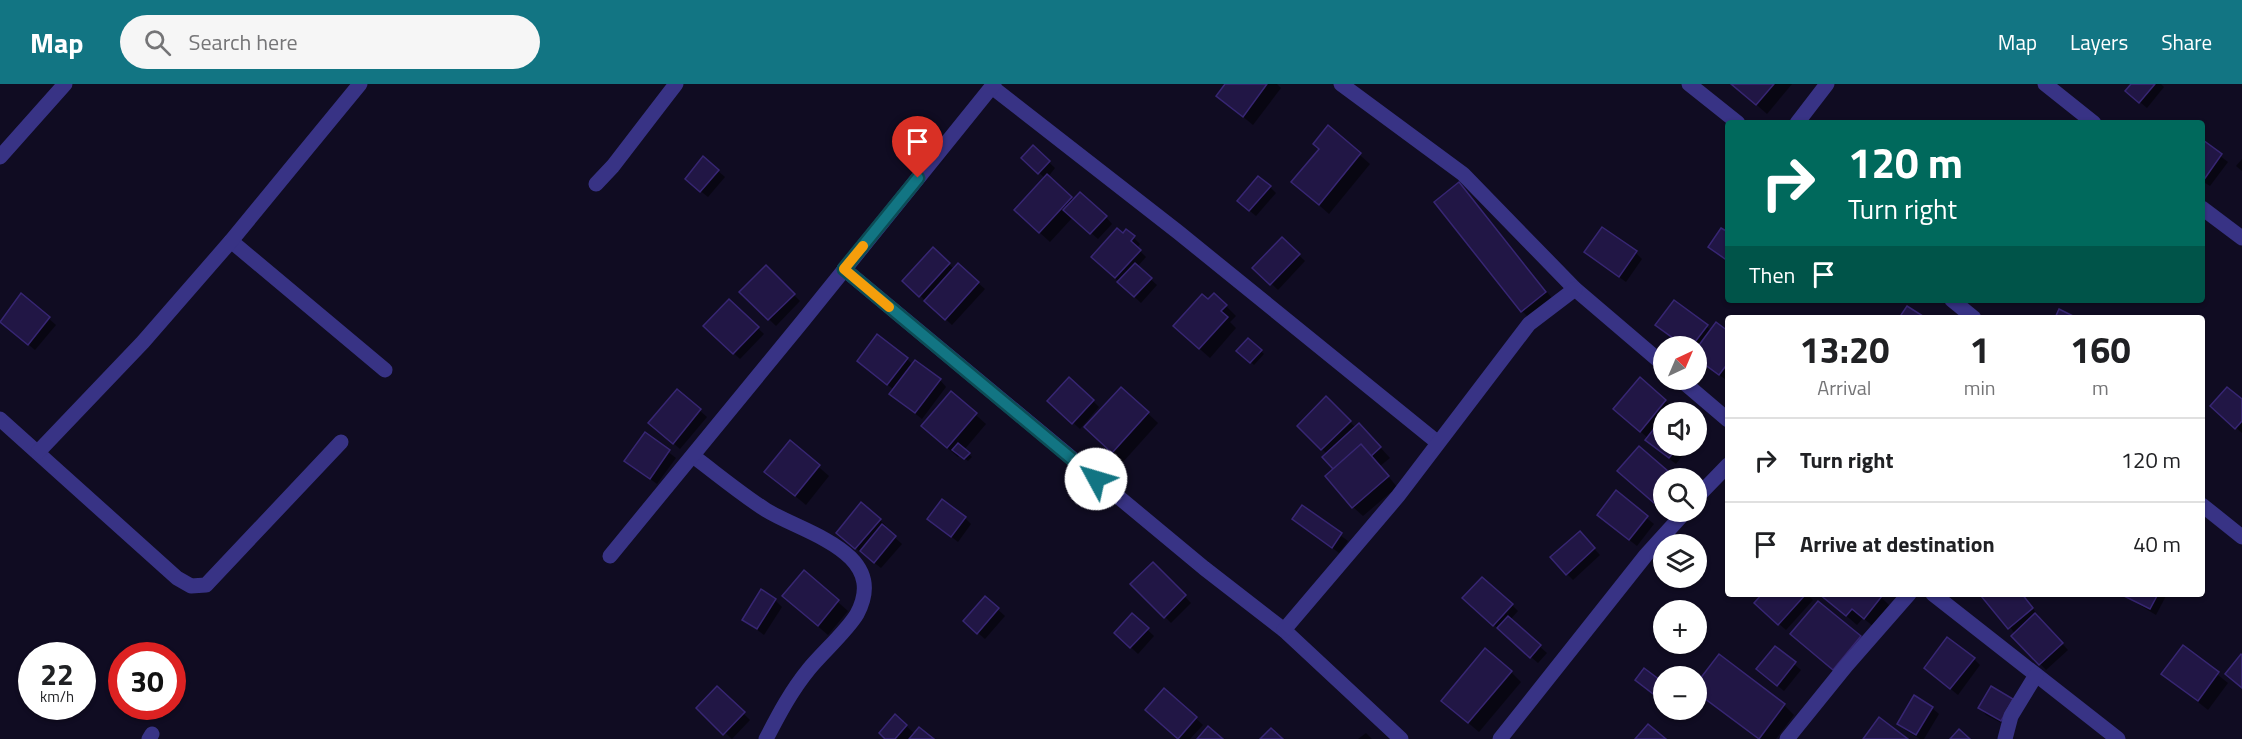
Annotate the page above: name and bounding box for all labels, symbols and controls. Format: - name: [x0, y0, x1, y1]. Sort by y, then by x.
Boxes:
- search box: [120, 15, 540, 69]
- text: Map: [30, 21, 84, 64]
- text: Search here: [189, 25, 298, 59]
- icon: search: [141, 26, 174, 59]
- text: Map: [1998, 26, 2037, 58]
- text: Layers: [2070, 26, 2128, 58]
- text: Share: [2161, 26, 2212, 58]
- pin: [892, 116, 943, 178]
- icon: arrive: [901, 125, 934, 158]
- text: 120 m: [1848, 130, 1963, 194]
- icon: right: [1749, 144, 1827, 222]
- text: Turn right: [1848, 188, 1957, 229]
- text: Then: [1749, 258, 1795, 292]
- icon: arrive: [1807, 258, 1840, 291]
- text: 13:20: [1799, 322, 1889, 377]
- text: 1: [1970, 322, 1990, 377]
- text: 160: [2070, 322, 2131, 377]
- north arrow: [1653, 336, 1707, 390]
- map controls: [1653, 336, 1707, 720]
- text: Arrival: [1817, 372, 1872, 403]
- text: min: [1964, 372, 1996, 403]
- text: m: [2092, 372, 2109, 403]
- button: sound: [1653, 402, 1707, 456]
- text: Turn right: [1800, 443, 1894, 477]
- text: 120 m: [2121, 443, 2181, 477]
- icon: right: [1749, 444, 1782, 477]
- position arrow: [1064, 447, 1128, 511]
- button: search: [1653, 468, 1707, 522]
- text: Arrive at destination: [1800, 527, 1995, 561]
- text: 40 m: [2133, 527, 2181, 561]
- icon: arrive: [1749, 528, 1782, 561]
- button: layers: [1653, 534, 1707, 588]
- button: +: [1653, 600, 1707, 654]
- speed limit sign: 30: [108, 642, 186, 720]
- text: 22: [40, 651, 74, 697]
- button: −: [1653, 666, 1707, 720]
- text: km/h: [40, 685, 74, 708]

